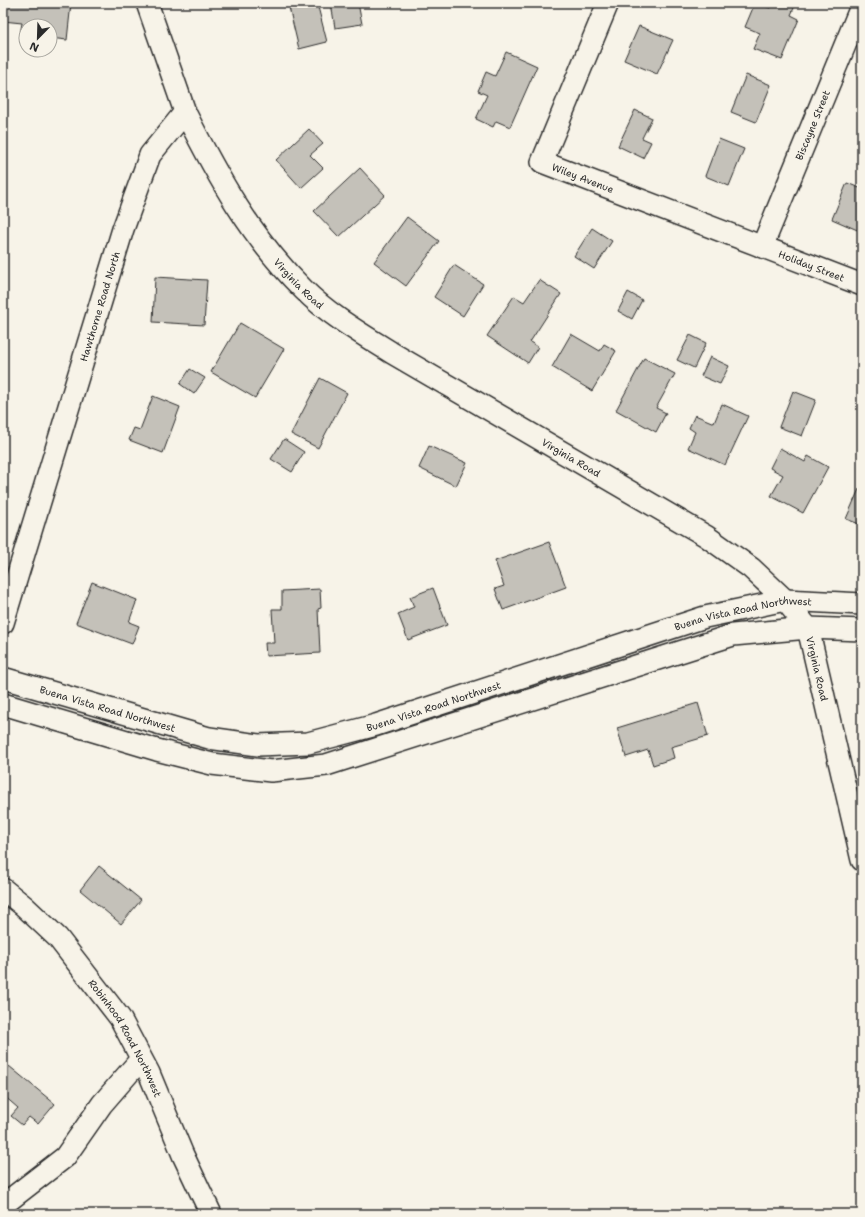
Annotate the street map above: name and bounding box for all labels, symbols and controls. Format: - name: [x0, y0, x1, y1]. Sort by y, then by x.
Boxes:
- north arrow: [18, 18, 58, 58]
- text: N: [27, 38, 41, 55]
- street label: Biscayne Street: [792, 88, 833, 162]
- street label: Wiley Avenue: [550, 160, 616, 196]
- street label: Holiday Street: [776, 247, 846, 285]
- street label: Hawthorne Road North: [77, 250, 123, 363]
- street label: Virginia Road: [271, 256, 327, 312]
- street label: Virginia Road: [539, 436, 603, 480]
- street label: Buena Vista Road Northwest: [673, 594, 812, 634]
- street label: Virginia Road: [803, 635, 831, 703]
- street label: Buena Vista Road Northwest: [365, 678, 503, 734]
- street label: Buena Vista Road Northwest: [38, 683, 177, 735]
- street label: Robinhood Road Northwest: [85, 977, 164, 1099]

